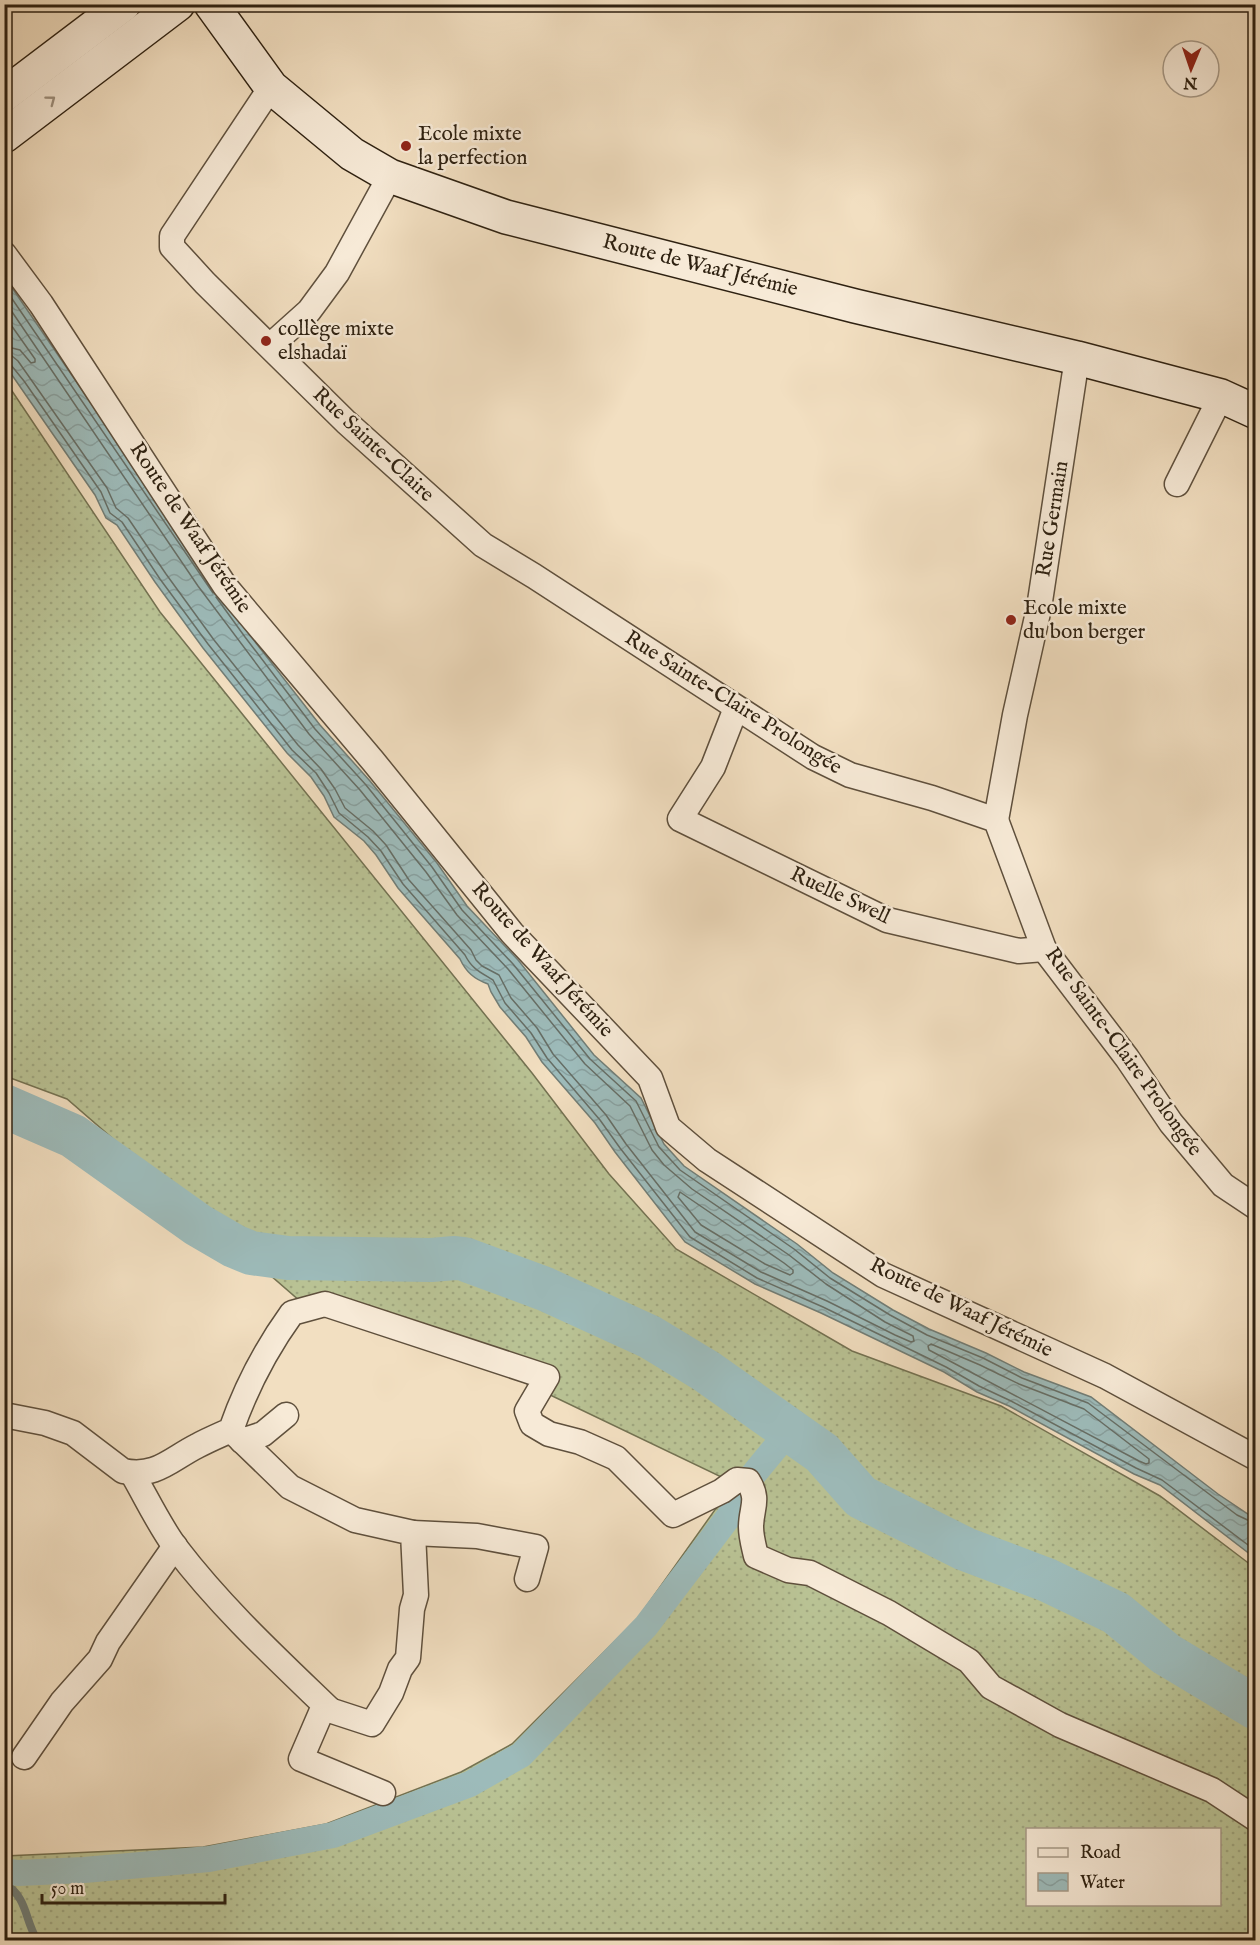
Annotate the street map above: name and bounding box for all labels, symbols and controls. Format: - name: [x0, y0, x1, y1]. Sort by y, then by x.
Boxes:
- north arrow: [1161, 39, 1221, 99]
- text: N: [1183, 72, 1199, 92]
- one-way arrow: [45, 97, 56, 108]
- place label: Ecole mixte la perfection: [418, 121, 528, 172]
- marker: Ecole mixte la perfection: [399, 139, 413, 153]
- street label: Route de Waaf Jérémie: [600, 229, 801, 303]
- place label: collège mixte elshadaï: [278, 316, 394, 367]
- marker: collège mixte elshadaï: [259, 334, 273, 348]
- street label: Rue Sainte-Claire: [306, 382, 440, 509]
- street label: Route de Waaf Jérémie: [123, 437, 257, 619]
- street label: Rue Germain: [1031, 459, 1075, 579]
- place label: Ecole mixte du bon berger: [1023, 595, 1146, 646]
- marker: Ecole mixte du bon berger: [1004, 613, 1018, 627]
- street label: Rue Sainte-Claire Prolongée: [619, 625, 847, 781]
- street label: Ruelle Swell: [786, 861, 895, 931]
- street label: Route de Waaf Jérémie: [465, 877, 619, 1044]
- street label: Rue Sainte-Claire Prolongée: [1038, 942, 1208, 1162]
- street label: Route de Waaf Jérémie: [865, 1252, 1057, 1364]
- legend: [1026, 1828, 1221, 1906]
- text: Road: [1080, 1842, 1121, 1865]
- scale bar: [42, 1867, 225, 1905]
- text: Water: [1080, 1872, 1125, 1895]
- text: 50 m: [51, 1878, 84, 1901]

